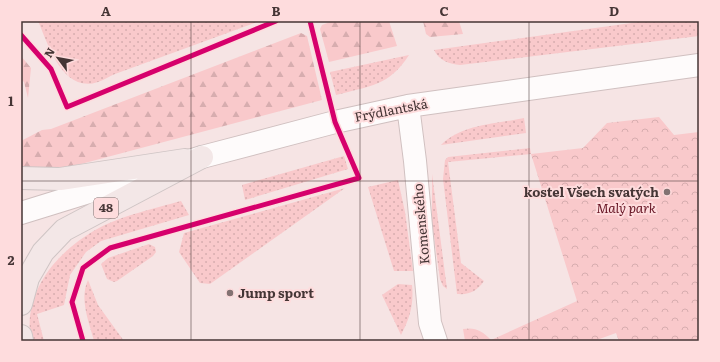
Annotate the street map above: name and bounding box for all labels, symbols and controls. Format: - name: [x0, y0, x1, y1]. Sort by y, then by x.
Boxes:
- text: A: [101, 1, 111, 20]
- text: B: [272, 1, 281, 20]
- text: C: [439, 1, 449, 20]
- text: D: [609, 1, 619, 20]
- north arrow: [38, 38, 78, 78]
- text: N: [39, 44, 58, 60]
- text: 1: [8, 91, 14, 110]
- street label: Frýdlantská: [353, 93, 429, 126]
- street label: Komenského: [407, 182, 433, 265]
- place label: kostel Všech svatých: [524, 182, 659, 201]
- marker: kostel Všech svatých: [662, 187, 672, 197]
- road number: 48: [94, 198, 118, 218]
- park label: Malý park: [596, 198, 657, 217]
- text: 2: [8, 250, 15, 269]
- place label: Jump sport: [238, 283, 314, 302]
- marker: Jump sport: [225, 288, 235, 298]

